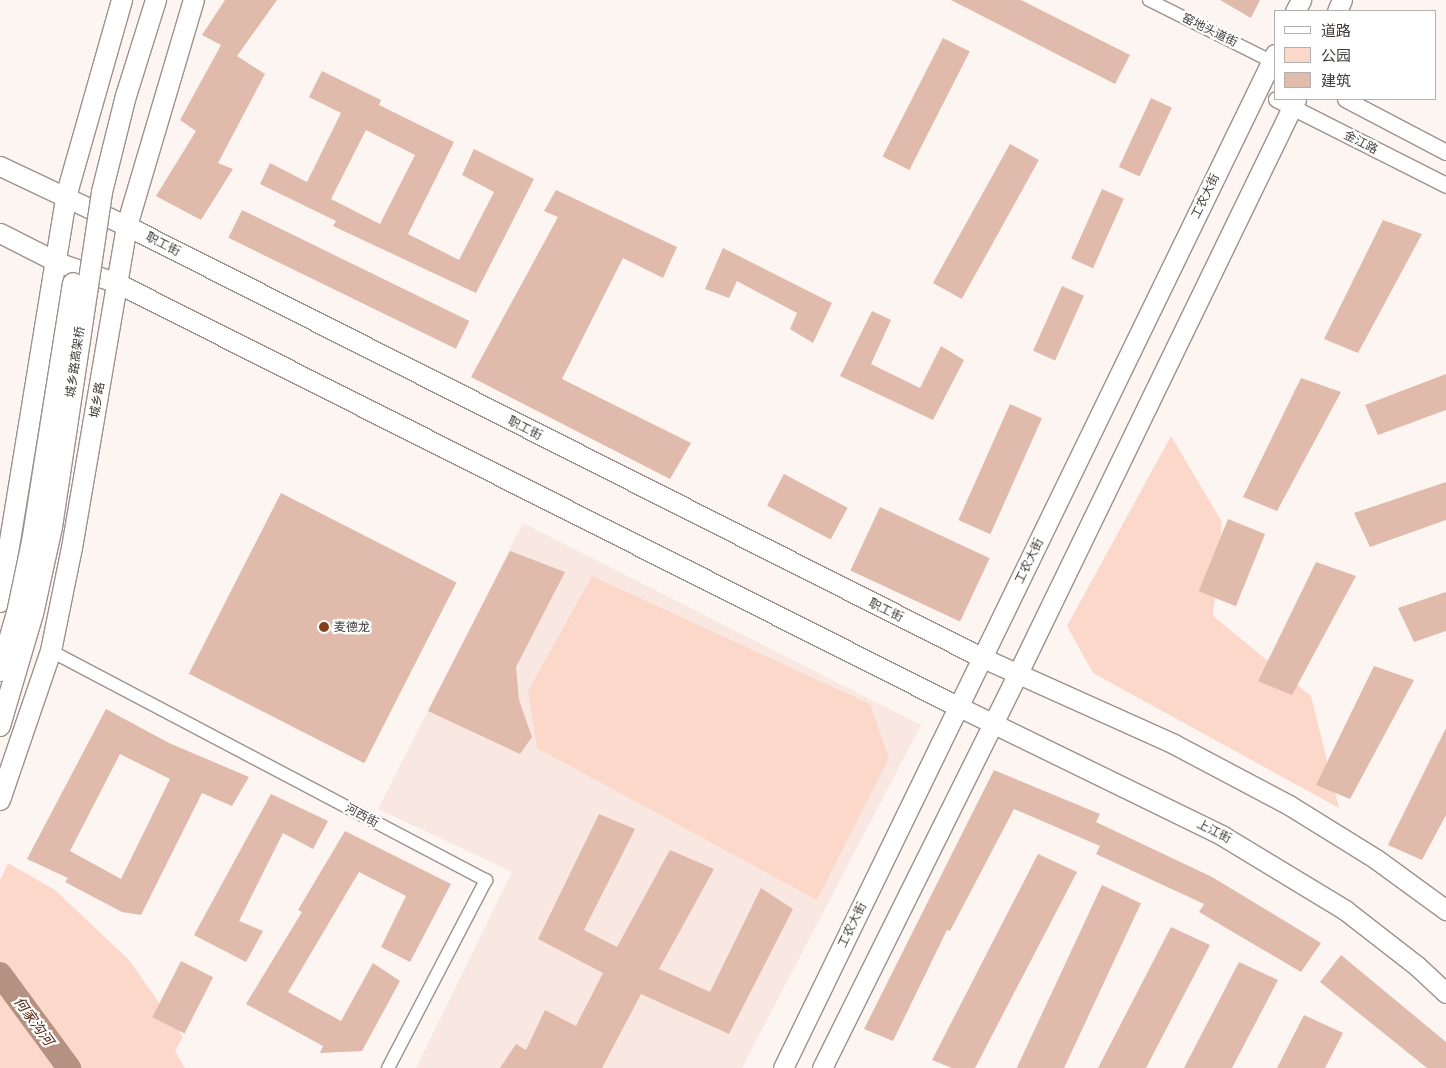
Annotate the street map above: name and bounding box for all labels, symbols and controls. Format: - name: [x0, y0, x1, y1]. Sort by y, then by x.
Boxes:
- street label: 窑地头道街: [1180, 10, 1240, 50]
- legend: [1274, 10, 1436, 100]
- text: 道路: [1321, 21, 1351, 40]
- text: 公园: [1321, 46, 1351, 65]
- text: 建筑: [1321, 71, 1351, 90]
- street label: 金江路: [1342, 127, 1380, 157]
- street label: 工农大街: [1188, 171, 1222, 221]
- street label: 职工街: [144, 229, 182, 259]
- street label: 城乡路高架桥: [63, 325, 87, 399]
- street label: 城乡路: [87, 381, 107, 419]
- street label: 职工街: [506, 413, 544, 443]
- street label: 工农大街: [1012, 536, 1046, 586]
- street label: 职工街: [867, 596, 905, 624]
- place label: 麦德龙: [334, 620, 370, 634]
- marker: 麦德龙: [318, 621, 330, 633]
- street label: 河西街: [343, 800, 381, 830]
- street label: 上江街: [1195, 816, 1233, 846]
- street label: 工农大街: [835, 900, 869, 950]
- water label: 何家沟河: [11, 993, 57, 1049]

